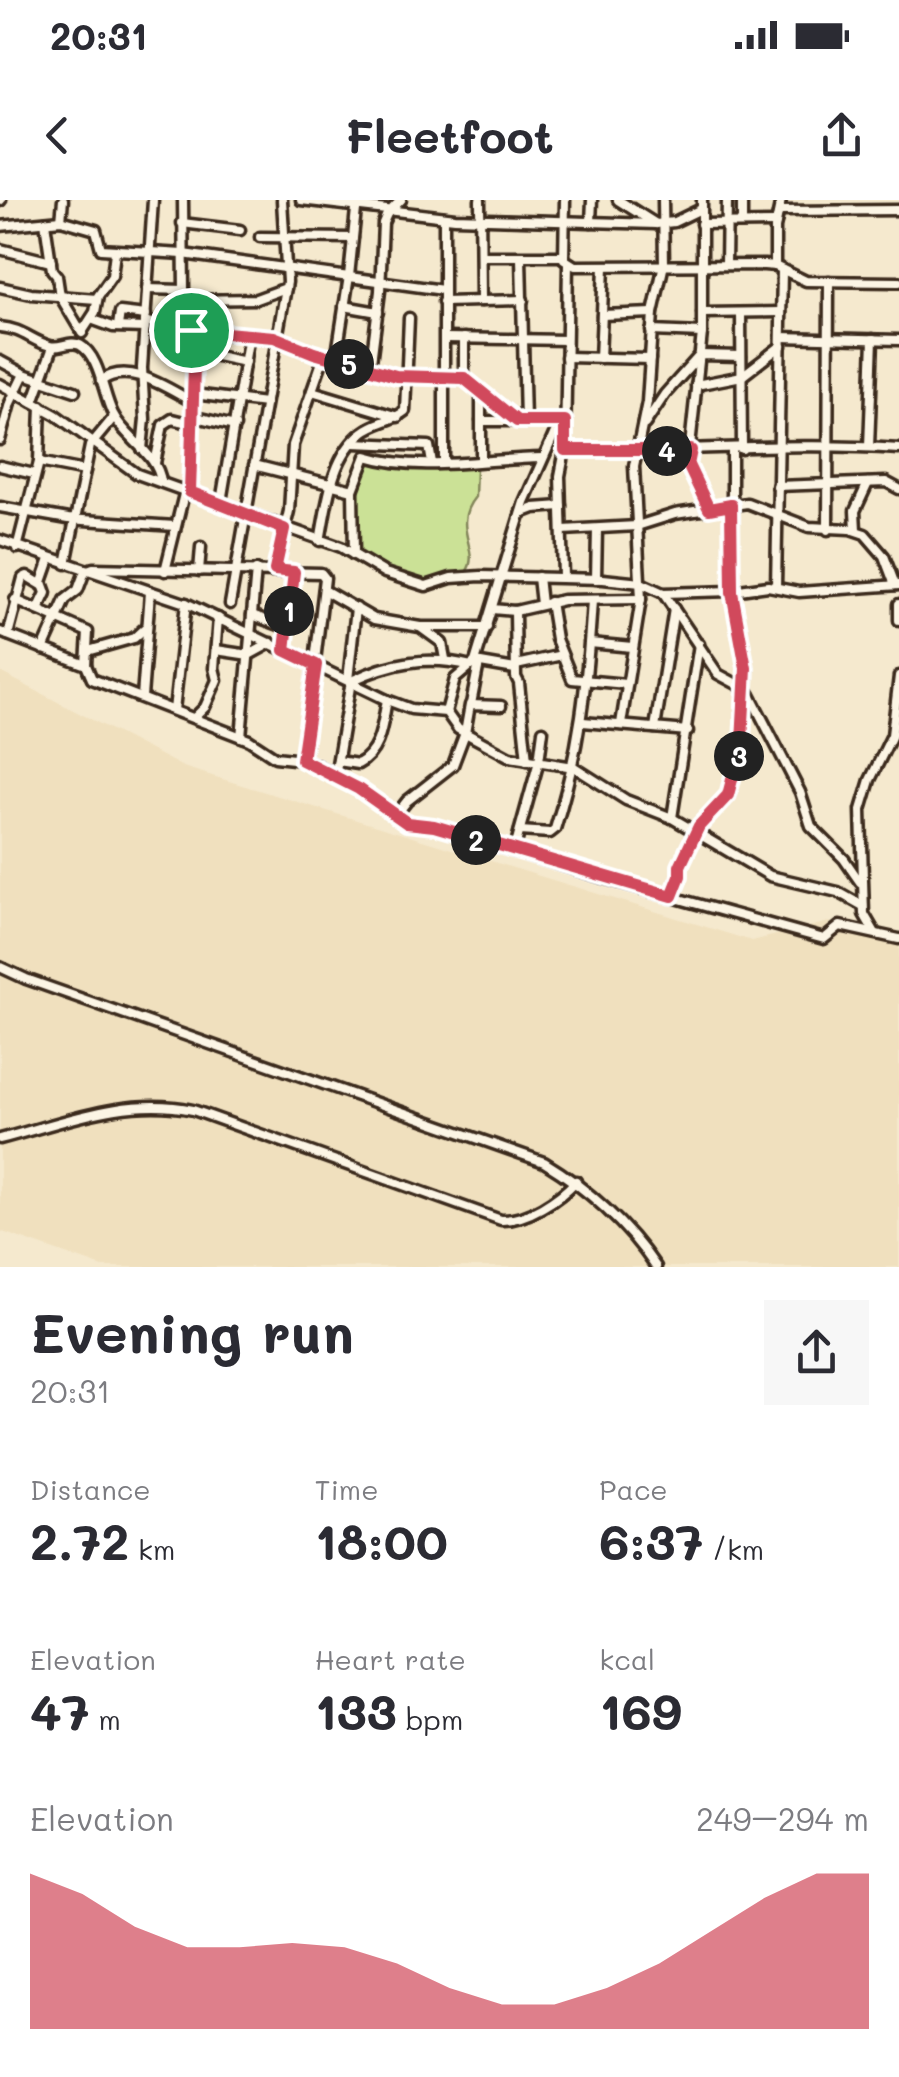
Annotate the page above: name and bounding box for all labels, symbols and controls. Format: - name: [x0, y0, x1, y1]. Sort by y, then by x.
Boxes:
- text: 20:31: [50, 10, 147, 60]
- text: Fleetfoot: [345, 106, 554, 164]
- icon: back: [30, 108, 85, 163]
- icon: share: [814, 108, 869, 163]
- pin: [149, 288, 234, 373]
- icon: arrive: [164, 303, 219, 358]
- pin: 5: [324, 339, 374, 389]
- text: 5: [341, 346, 357, 382]
- pin: 4: [642, 426, 692, 476]
- text: 4: [658, 433, 676, 469]
- pin: 1: [264, 586, 314, 636]
- text: 1: [283, 593, 295, 629]
- pin: 3: [714, 731, 764, 781]
- text: 3: [731, 738, 747, 774]
- pin: 2: [451, 815, 501, 865]
- text: 2: [468, 822, 484, 858]
- text: Evening run: [30, 1295, 354, 1367]
- button: share: [764, 1300, 869, 1405]
- text: 20:31: [30, 1369, 111, 1411]
- text: Distance: [30, 1471, 151, 1507]
- text: Time: [315, 1471, 378, 1507]
- text: Pace: [599, 1471, 668, 1507]
- text: 2.72: [30, 1507, 129, 1573]
- text: 18:00: [315, 1507, 448, 1573]
- text: 6:37: [599, 1507, 703, 1573]
- text: km: [129, 1531, 175, 1567]
- text: /km: [703, 1531, 764, 1567]
- text: Elevation: [30, 1641, 156, 1677]
- text: Heart rate: [315, 1641, 466, 1677]
- text: kcal: [599, 1641, 655, 1677]
- text: 47: [30, 1677, 90, 1743]
- text: 133: [315, 1677, 397, 1743]
- text: 169: [599, 1677, 682, 1743]
- text: m: [90, 1701, 121, 1737]
- text: bpm: [397, 1701, 463, 1737]
- text: Elevation: [30, 1797, 174, 1839]
- text: 249–294 m: [696, 1797, 869, 1839]

